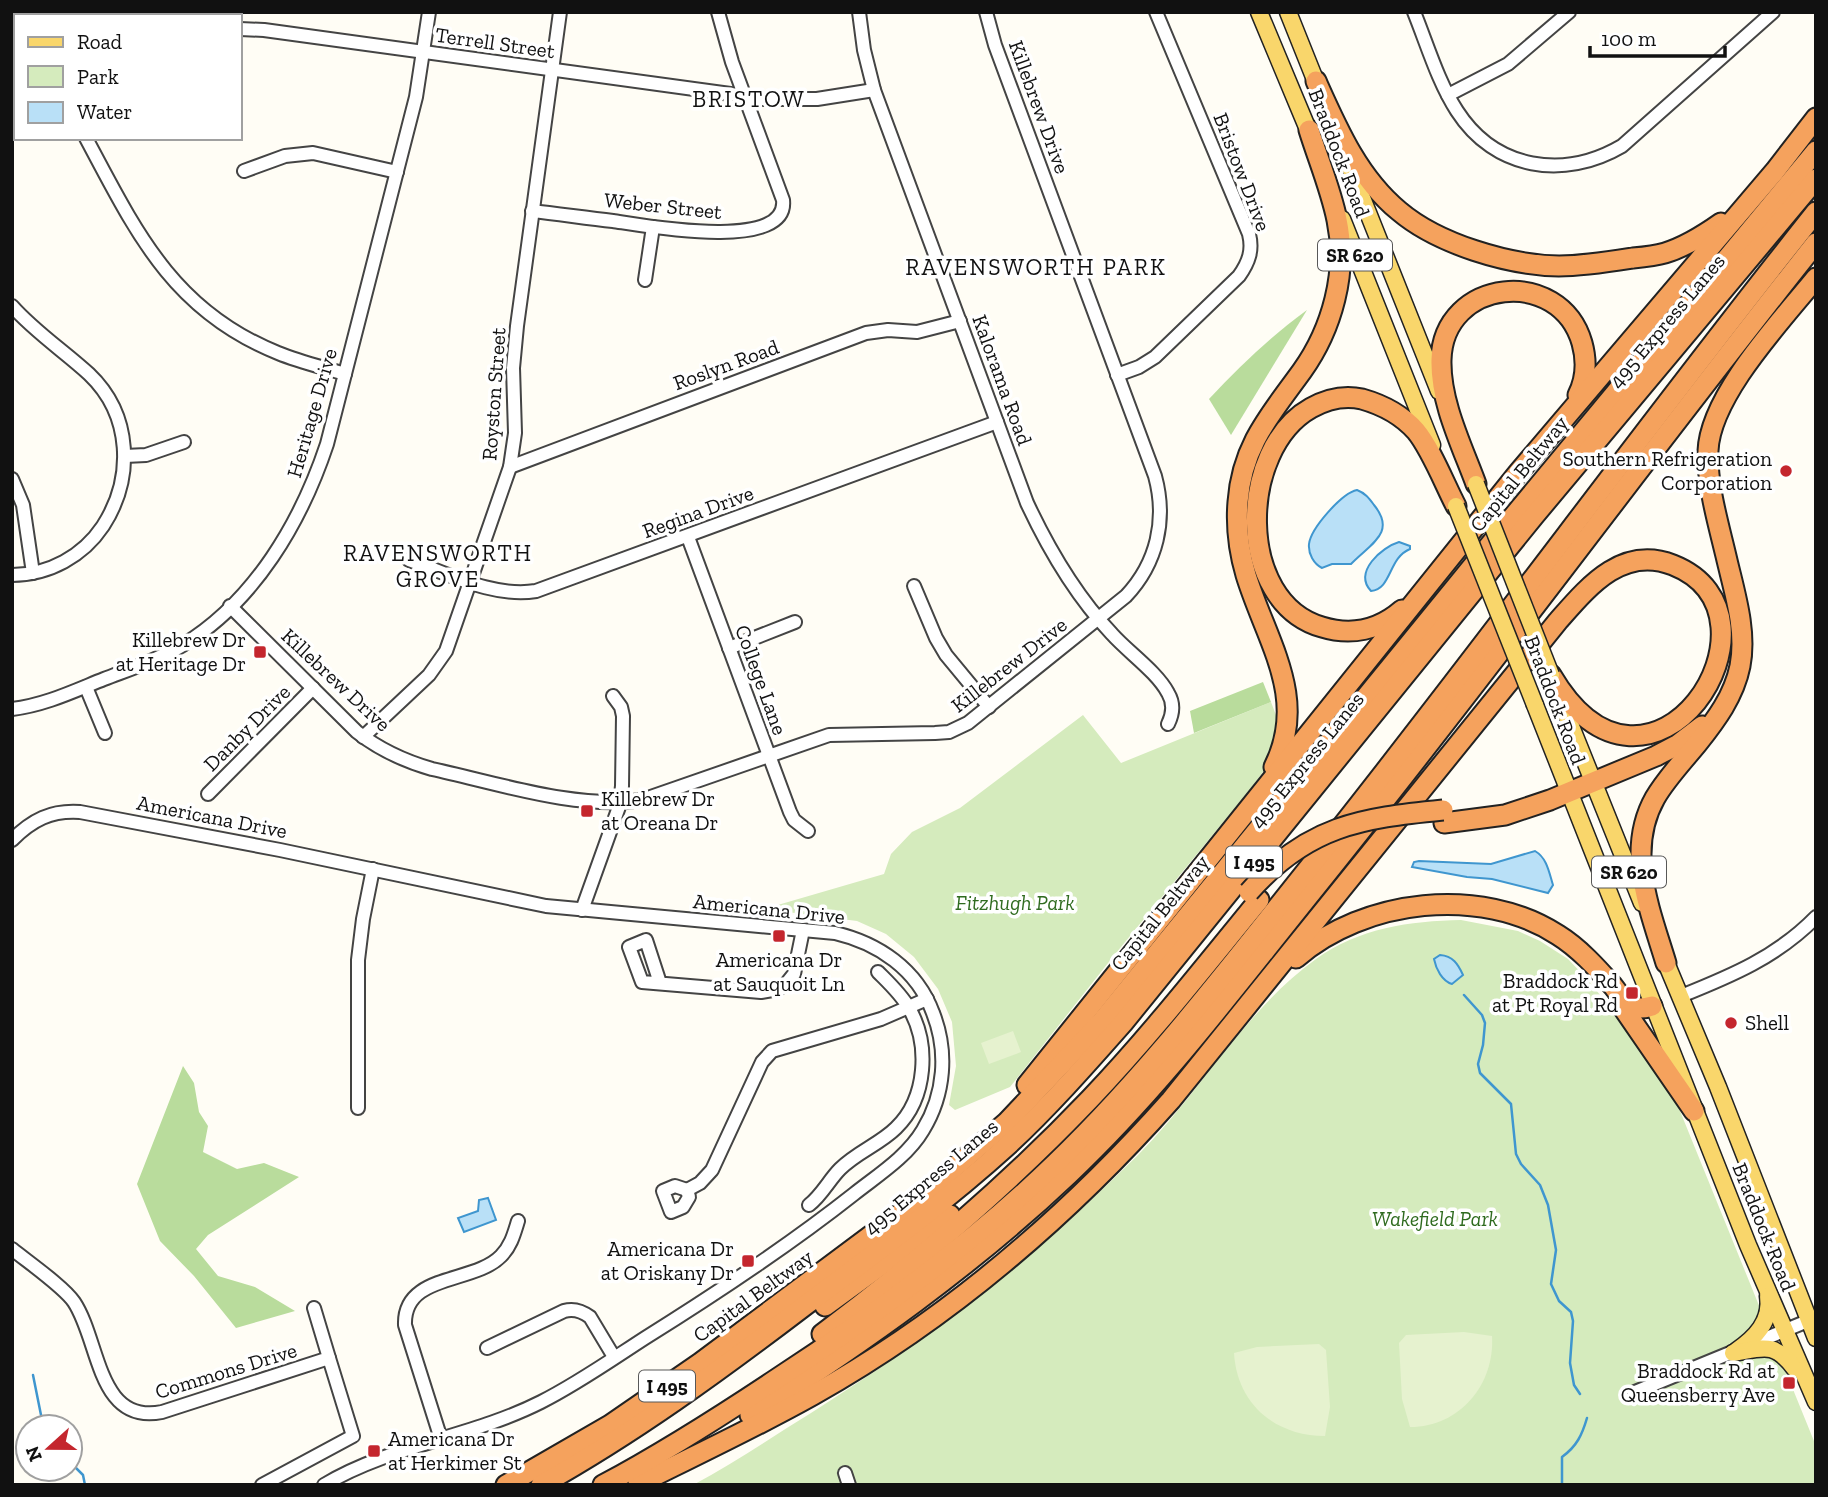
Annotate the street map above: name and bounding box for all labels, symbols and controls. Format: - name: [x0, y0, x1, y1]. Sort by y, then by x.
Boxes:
- legend: [14, 14, 242, 140]
- scale bar: [1590, 14, 1725, 58]
- street label: Terrell Street: [434, 22, 557, 63]
- text: 100 m: [1601, 26, 1656, 51]
- text: Road: [77, 29, 123, 54]
- street label: Killebrew Drive: [1004, 37, 1075, 177]
- text: Park: [77, 64, 119, 89]
- district label: BRISTOW: [692, 85, 806, 113]
- street label: Braddock Road: [1303, 85, 1376, 221]
- text: Water: [77, 99, 132, 124]
- street label: Bristow Drive: [1208, 109, 1277, 235]
- street label: Weber Street: [603, 187, 723, 224]
- road number: SR 620: [1318, 240, 1392, 270]
- street label: 495 Express Lanes: [1603, 249, 1730, 393]
- district label: RAVENSWORTH PARK: [905, 253, 1167, 281]
- street label: Kalorama Road: [967, 311, 1038, 449]
- street label: Royston Street: [476, 326, 511, 461]
- street label: Roslyn Road: [670, 334, 783, 395]
- street label: Heritage Drive: [281, 345, 342, 480]
- street label: Capital Beltway: [1464, 410, 1573, 537]
- place label: Southern Refrigeration Corporation: [1562, 446, 1772, 495]
- marker: Southern Refrigeration Corporation: [1778, 463, 1794, 479]
- street label: Regina Drive: [639, 480, 757, 543]
- district label: RAVENSWORTH GROVE: [343, 539, 533, 593]
- street label: Killebrew Drive: [946, 612, 1072, 718]
- street label: College Lane: [730, 622, 793, 738]
- street label: Killebrew Drive: [277, 623, 396, 737]
- place label: Killebrew Dr at Heritage Dr: [116, 627, 246, 676]
- street label: Braddock Road: [1519, 632, 1592, 768]
- marker: Killebrew Dr at Heritage Dr: [252, 644, 268, 660]
- street label: Danby Drive: [198, 679, 295, 776]
- street label: 495 Express Lanes: [1244, 687, 1369, 833]
- place label: Killebrew Dr at Oreana Dr: [601, 786, 718, 835]
- street label: Americana Drive: [135, 790, 289, 843]
- marker: Killebrew Dr at Oreana Dr: [579, 803, 595, 819]
- road number: I 495: [1226, 846, 1282, 877]
- street label: Capital Beltway: [1105, 849, 1214, 976]
- road number: SR 620: [1592, 856, 1666, 888]
- street label: Americana Drive: [692, 888, 846, 929]
- park label: Fitzhugh Park: [955, 890, 1075, 915]
- marker: Americana Dr at Sauquoit Ln: [771, 928, 787, 944]
- place label: Americana Dr at Sauquoit Ln: [713, 947, 845, 996]
- place label: Braddock Rd at Pt Royal Rd: [1492, 968, 1618, 1017]
- marker: Braddock Rd at Pt Royal Rd: [1624, 985, 1640, 1001]
- place label: Shell: [1745, 1010, 1789, 1035]
- marker: Shell: [1723, 1015, 1739, 1031]
- street label: 495 Express Lanes: [859, 1113, 1003, 1240]
- street label: Braddock Road: [1727, 1159, 1802, 1295]
- park label: Wakefield Park: [1372, 1206, 1498, 1231]
- place label: Americana Dr at Oriskany Dr: [601, 1236, 734, 1285]
- street label: Capital Beltway: [688, 1244, 818, 1347]
- marker: Americana Dr at Oriskany Dr: [740, 1253, 756, 1269]
- street label: Commons Drive: [152, 1337, 300, 1404]
- place label: Braddock Rd at Queensberry Ave: [1621, 1358, 1775, 1407]
- road number: I 495: [639, 1370, 695, 1402]
- marker: Braddock Rd at Queensberry Ave: [1781, 1375, 1797, 1391]
- north arrow: [14, 1413, 84, 1483]
- place label: Americana Dr at Herkimer St: [388, 1426, 522, 1475]
- text: N: [20, 1443, 47, 1465]
- marker: Americana Dr at Herkimer St: [366, 1443, 382, 1459]

